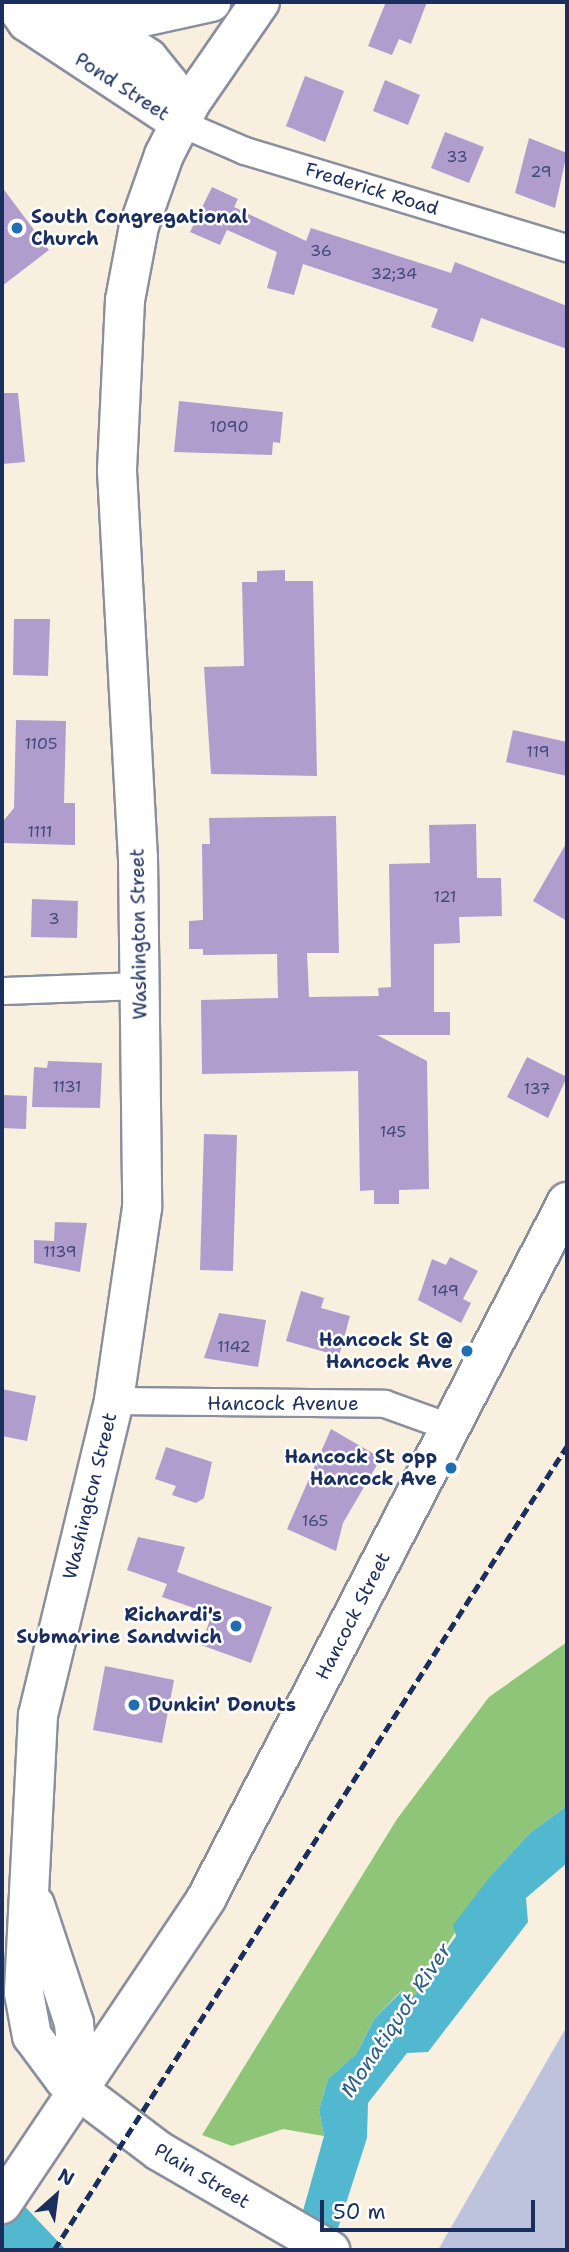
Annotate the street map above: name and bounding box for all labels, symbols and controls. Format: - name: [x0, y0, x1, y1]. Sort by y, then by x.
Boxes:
- street label: Pond Street: [71, 48, 173, 126]
- house number: 33: [446, 147, 468, 167]
- street label: Frederick Road: [303, 158, 441, 220]
- house number: 29: [530, 162, 552, 182]
- place label: South Congregational Church: [31, 206, 248, 250]
- marker: South Congregational Church: [9, 220, 25, 236]
- house number: 36: [310, 241, 332, 261]
- house number: 32;34: [371, 264, 417, 284]
- house number: 1090: [209, 417, 249, 437]
- house number: 1105: [24, 734, 58, 754]
- house number: 119: [526, 742, 550, 762]
- house number: 1111: [27, 822, 53, 842]
- street label: Washington Street: [126, 848, 152, 1020]
- house number: 121: [434, 887, 456, 907]
- house number: 3: [48, 909, 60, 929]
- house number: 1131: [52, 1077, 82, 1097]
- house number: 137: [524, 1079, 550, 1099]
- house number: 145: [380, 1122, 406, 1142]
- house number: 1139: [43, 1242, 77, 1262]
- house number: 149: [431, 1281, 459, 1301]
- place label: Hancock St @ Hancock Ave: [319, 1329, 453, 1373]
- house number: 1142: [217, 1337, 251, 1357]
- marker: Hancock St @ Hancock Ave: [459, 1343, 475, 1359]
- street label: Hancock Avenue: [207, 1393, 359, 1415]
- street label: Washington Street: [58, 1410, 122, 1582]
- place label: Hancock St opp Hancock Ave: [284, 1446, 437, 1490]
- marker: Hancock St opp Hancock Ave: [443, 1460, 459, 1476]
- house number: 165: [302, 1511, 328, 1531]
- street label: Hancock Street: [311, 1548, 395, 1684]
- place label: Richardi's Submarine Sandwich: [16, 1604, 222, 1648]
- marker: Richardi's Submarine Sandwich: [228, 1618, 244, 1634]
- place label: Dunkin' Donuts: [148, 1694, 296, 1716]
- marker: Dunkin' Donuts: [126, 1697, 142, 1713]
- water label: Monatiquot River: [335, 1938, 457, 2102]
- street label: Plain Street: [150, 2139, 254, 2213]
- north arrow: [21, 2161, 91, 2231]
- text: N: [54, 2162, 79, 2192]
- scale bar: [324, 2186, 539, 2230]
- text: 50 m: [333, 2198, 386, 2226]

